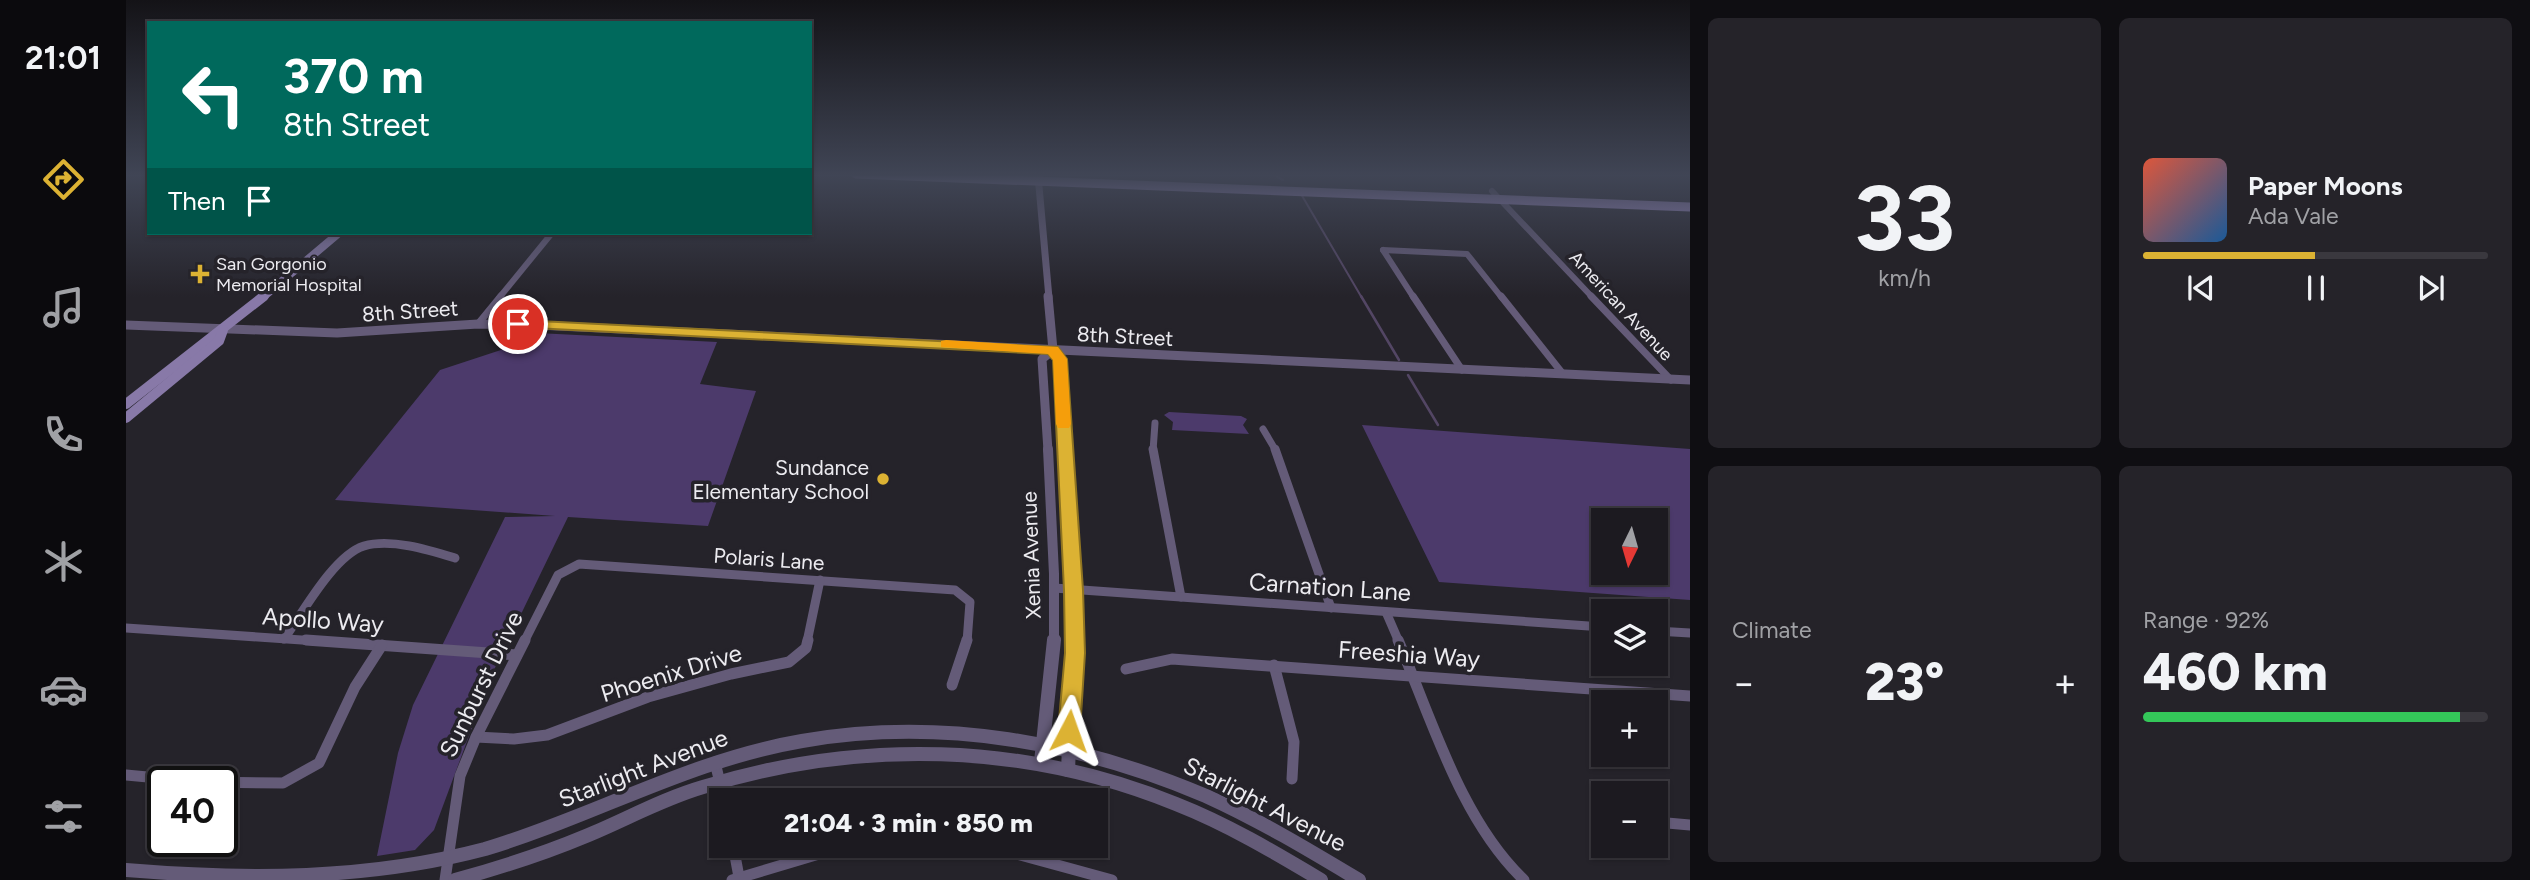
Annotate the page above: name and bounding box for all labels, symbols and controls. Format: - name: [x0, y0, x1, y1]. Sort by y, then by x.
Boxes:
- text: 21:01: [25, 39, 101, 77]
- text: 370 m: [283, 46, 424, 105]
- icon: left: [168, 49, 259, 140]
- text: 8th Street: [283, 106, 430, 144]
- icon: directions: [39, 155, 88, 204]
- text: 33: [1854, 164, 1955, 273]
- text: Paper Moons: [2248, 170, 2403, 202]
- icon: arrive: [240, 182, 278, 220]
- text: Then: [168, 185, 226, 217]
- text: Ada Vale: [2248, 202, 2339, 230]
- street label: American Avenue: [1565, 247, 1678, 366]
- place label: San Gorgonio Memorial Hospital: [216, 253, 362, 296]
- marker: San Gorgonio Memorial Hospital: [190, 264, 210, 284]
- text: km/h: [1878, 264, 1931, 292]
- icon: previous: [2182, 269, 2220, 307]
- icon: pause: [2297, 269, 2335, 307]
- icon: next: [2412, 269, 2450, 307]
- icon: music: [39, 283, 88, 332]
- pin: [488, 294, 548, 354]
- street label: 8th Street: [361, 295, 459, 327]
- icon: arrive: [499, 305, 537, 343]
- street label: 8th Street: [1076, 321, 1174, 351]
- icon: phone: [39, 410, 88, 459]
- place label: Sundance Elementary School: [693, 455, 869, 504]
- marker: Sundance Elementary School: [875, 471, 891, 487]
- street label: Xenia Avenue: [1016, 491, 1046, 619]
- north arrow: [1591, 508, 1668, 584]
- map controls: [1591, 508, 1668, 858]
- icon: climate: [39, 537, 88, 586]
- street label: Polaris Lane: [713, 543, 825, 575]
- street label: Carnation Lane: [1248, 567, 1412, 607]
- button: layers: [1591, 599, 1668, 676]
- street label: Apollo Way: [261, 601, 385, 639]
- street label: Sunburst Drive: [433, 606, 529, 762]
- text: Range · 92%: [2143, 606, 2269, 634]
- text: Climate: [1732, 616, 1811, 644]
- street label: Freeshia Way: [1337, 635, 1481, 673]
- street label: Phoenix Drive: [597, 638, 745, 708]
- text: 460 km: [2143, 641, 2328, 703]
- text: 23°: [1865, 651, 1944, 713]
- text: −: [1732, 660, 1756, 706]
- text: +: [2053, 660, 2077, 706]
- icon: car: [39, 665, 88, 714]
- button: +: [1591, 690, 1668, 767]
- position arrow: [1032, 694, 1106, 768]
- street label: Starlight Avenue: [554, 722, 732, 814]
- street label: Starlight Avenue: [1179, 751, 1351, 857]
- speed limit sign: 40: [147, 766, 238, 857]
- button: −: [1591, 781, 1668, 858]
- icon: filters: [39, 792, 88, 841]
- text: 21:04 · 3 min · 850 m: [784, 807, 1033, 839]

